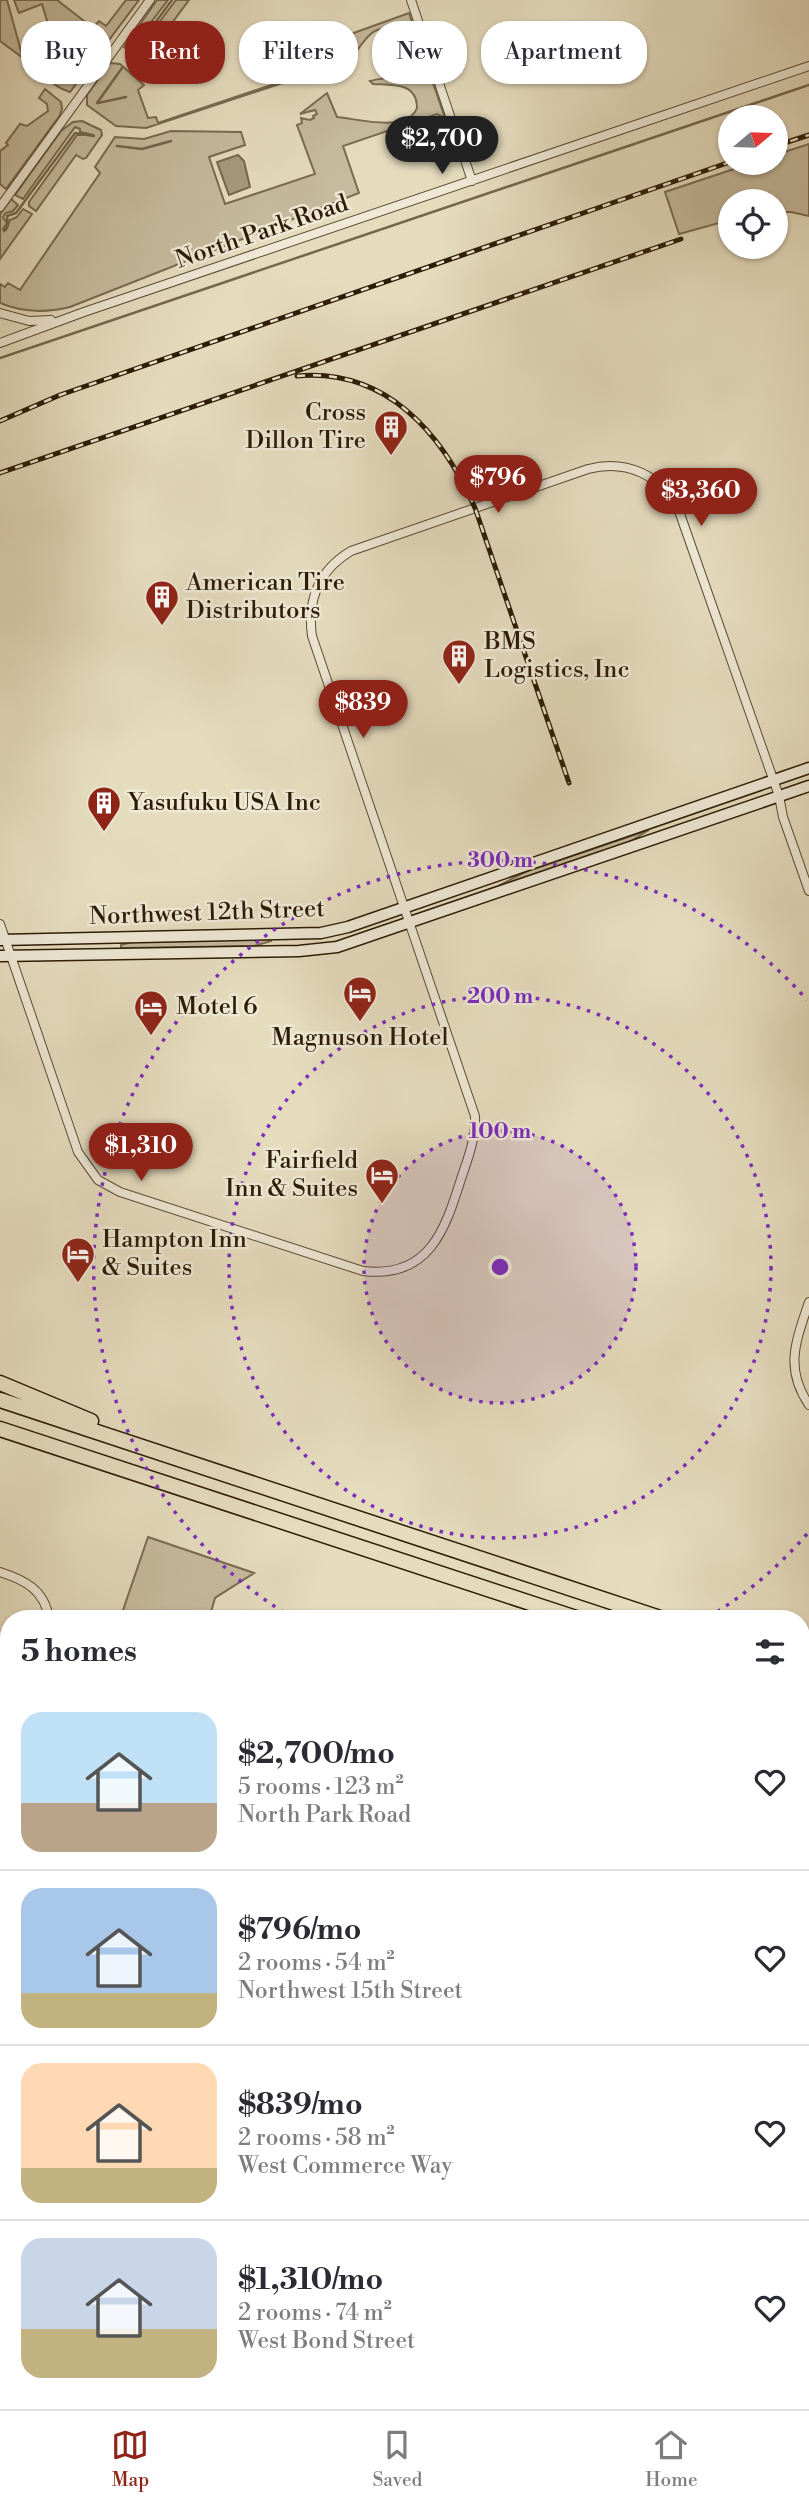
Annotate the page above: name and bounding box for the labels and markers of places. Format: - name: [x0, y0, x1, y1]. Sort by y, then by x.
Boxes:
- pin: $2,700: [385, 116, 499, 176]
- place label: Cross Dillon Tire: [246, 398, 366, 456]
- building icon: Cross Dillon Tire: [372, 408, 410, 457]
- pin: $796: [457, 456, 539, 515]
- pin: $3,360: [644, 468, 758, 528]
- place label: American Tire Distributors: [185, 568, 345, 626]
- building icon: American Tire Distributors: [143, 578, 181, 627]
- place label: BMS Logistics, Inc: [483, 627, 630, 685]
- building icon: BMS Logistics, Inc: [440, 637, 478, 686]
- pin: $839: [322, 680, 404, 740]
- building icon: Yasufuku USA Inc: [85, 784, 123, 833]
- place label: Yasufuku USA Inc: [126, 788, 321, 818]
- hotel icon: Magnuson Hotel: [341, 974, 379, 1023]
- hotel icon: Motel 6: [132, 988, 170, 1037]
- place label: Motel 6: [176, 992, 258, 1022]
- place label: Magnuson Hotel: [271, 1023, 449, 1053]
- pin: $1,310: [84, 1124, 198, 1183]
- place label: Fairfield Inn & Suites: [225, 1146, 358, 1204]
- hotel icon: Fairfield Inn & Suites: [363, 1156, 401, 1205]
- place label: Hampton Inn & Suites: [102, 1225, 247, 1283]
- hotel icon: Hampton Inn & Suites: [59, 1235, 97, 1284]
- centre of rings: [488, 1255, 512, 1279]

